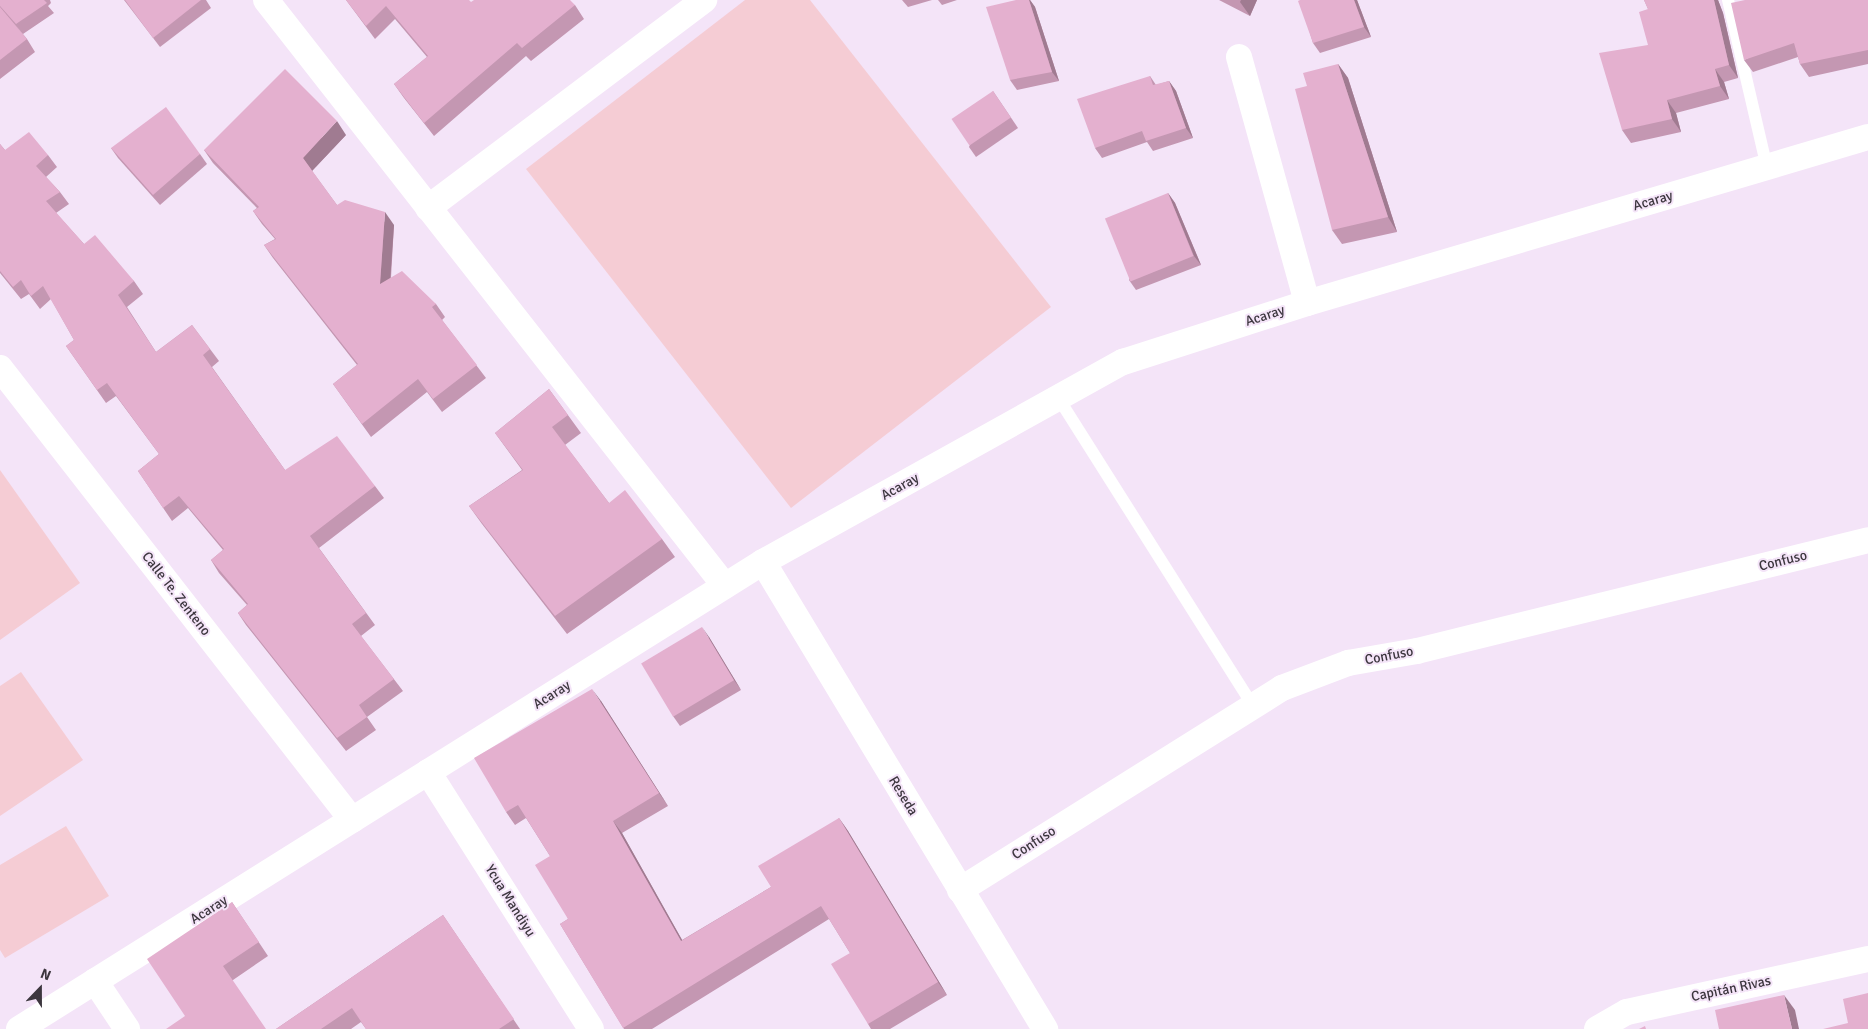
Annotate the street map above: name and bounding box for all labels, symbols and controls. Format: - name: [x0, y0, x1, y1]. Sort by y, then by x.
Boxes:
- street label: Acaray: [1631, 187, 1675, 215]
- street label: Acaray: [1243, 302, 1287, 330]
- street label: Acaray: [878, 470, 922, 504]
- street label: Confuso: [1757, 547, 1809, 575]
- street label: Calle Te. Zenteno: [138, 549, 214, 639]
- street label: Confuso: [1363, 643, 1415, 669]
- street label: Acaray: [530, 677, 574, 713]
- street label: Reseda: [885, 773, 921, 819]
- street label: Confuso: [1009, 823, 1059, 863]
- street label: Ycua Mandiyu: [481, 862, 539, 940]
- street label: Acaray: [187, 892, 231, 928]
- north arrow: [15, 964, 65, 1014]
- text: N: [38, 965, 54, 984]
- street label: Capitán Rivas: [1690, 972, 1772, 1006]

